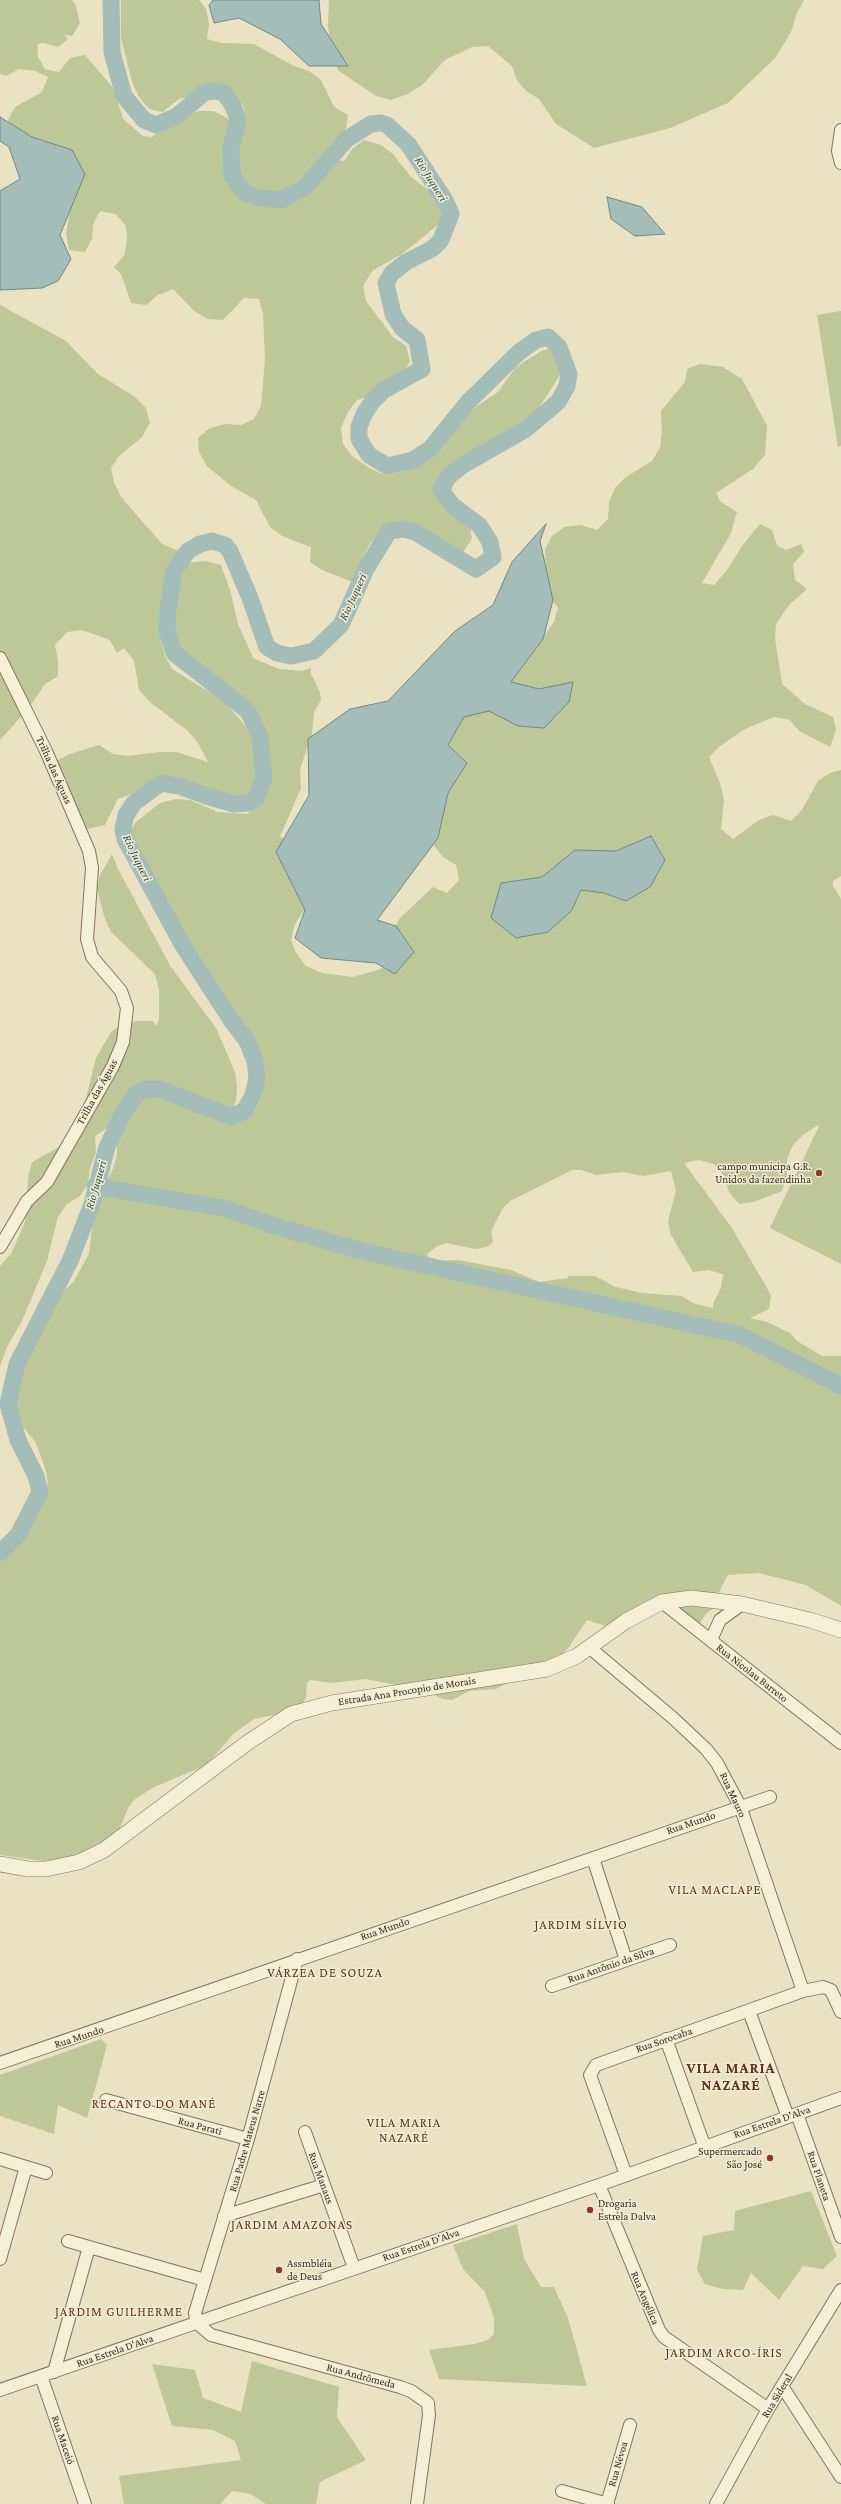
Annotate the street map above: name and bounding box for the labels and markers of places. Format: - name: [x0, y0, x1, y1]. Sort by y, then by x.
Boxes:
- place label: campo municipa G.R. Unidos da fazendinha: [715, 1160, 811, 1186]
- marker: campo municipa G.R. Unidos da fazendinha: [814, 1168, 824, 1178]
- place label: Supermercado São José: [698, 2145, 762, 2171]
- marker: Supermercado São José: [765, 2153, 775, 2163]
- place label: Drogaria Estrela Dalva: [598, 2197, 656, 2223]
- marker: Drogaria Estrela Dalva: [585, 2205, 595, 2215]
- place label: Assmbléia de Deus: [287, 2257, 332, 2283]
- marker: Assmbléia de Deus: [274, 2265, 284, 2275]

